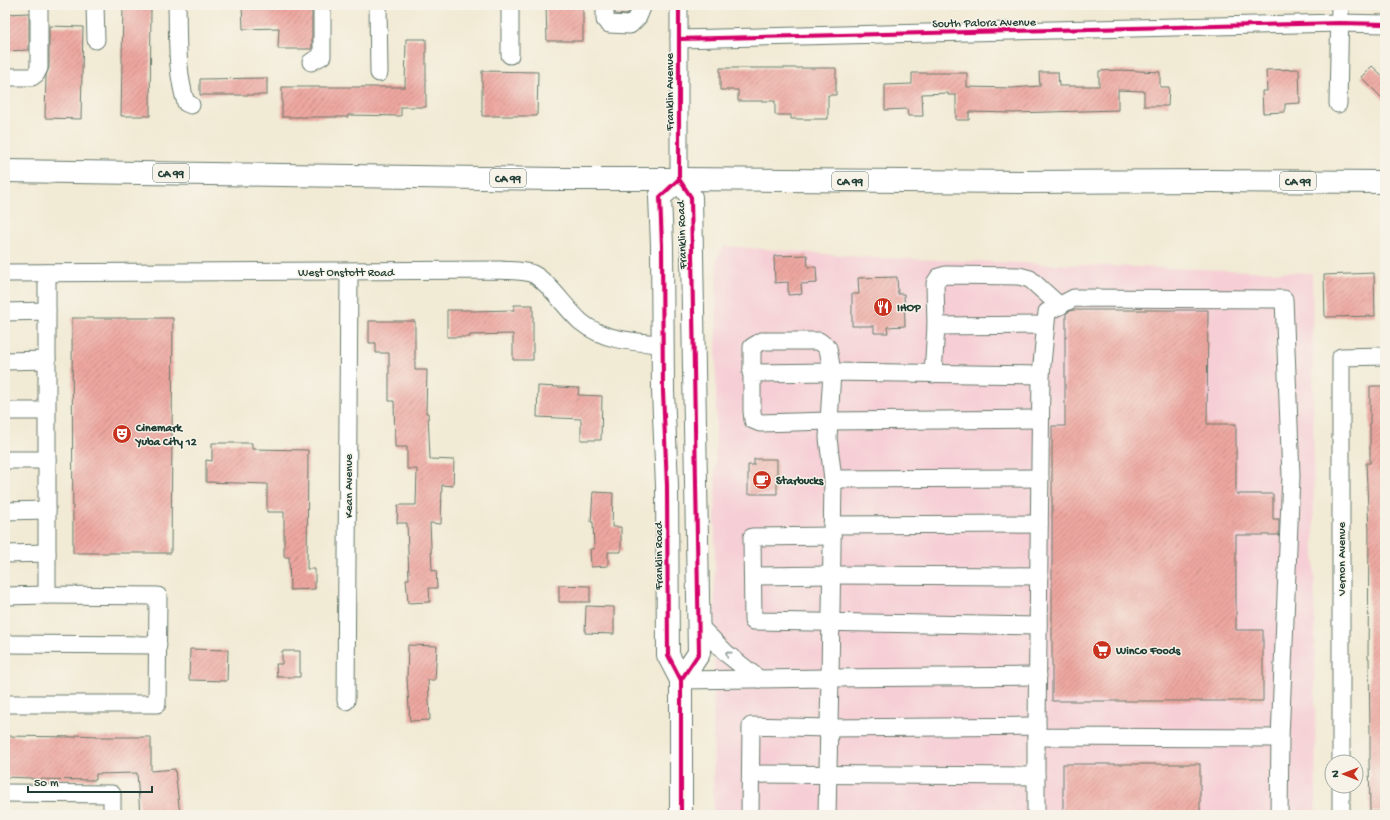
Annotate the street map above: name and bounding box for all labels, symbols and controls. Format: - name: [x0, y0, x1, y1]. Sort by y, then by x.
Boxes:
- street label: South Palora Avenue: [932, 16, 1037, 32]
- street label: Franklin Avenue: [664, 52, 678, 132]
- road number: CA 99: [153, 164, 189, 182]
- road number: CA 99: [490, 169, 526, 187]
- road number: CA 99: [832, 172, 868, 190]
- road number: CA 99: [1280, 172, 1316, 190]
- street label: Franklin Road: [675, 200, 691, 270]
- street label: West Onstott Road: [298, 267, 395, 281]
- restaurant icon: IHOP: [872, 296, 894, 318]
- place label: IHOP: [897, 302, 921, 316]
- place label: Cinemark Yuba City 12: [134, 422, 197, 450]
- theatre icon: Cinemark Yuba City 12: [111, 423, 133, 445]
- street label: Kean Avenue: [343, 453, 357, 518]
- cafe icon: Starbucks: [751, 469, 773, 491]
- place label: Starbucks: [776, 475, 824, 489]
- street label: Franklin Road: [653, 521, 667, 591]
- street label: Vernon Avenue: [1336, 521, 1350, 597]
- supermarket icon: WinCo Foods: [1091, 639, 1113, 661]
- place label: WinCo Foods: [1115, 645, 1181, 659]
- one-way arrow: [726, 652, 733, 659]
- north arrow: [1324, 754, 1364, 794]
- scale bar: [28, 768, 152, 794]
- text: N: [1330, 770, 1342, 778]
- text: 50 m: [34, 777, 59, 791]

